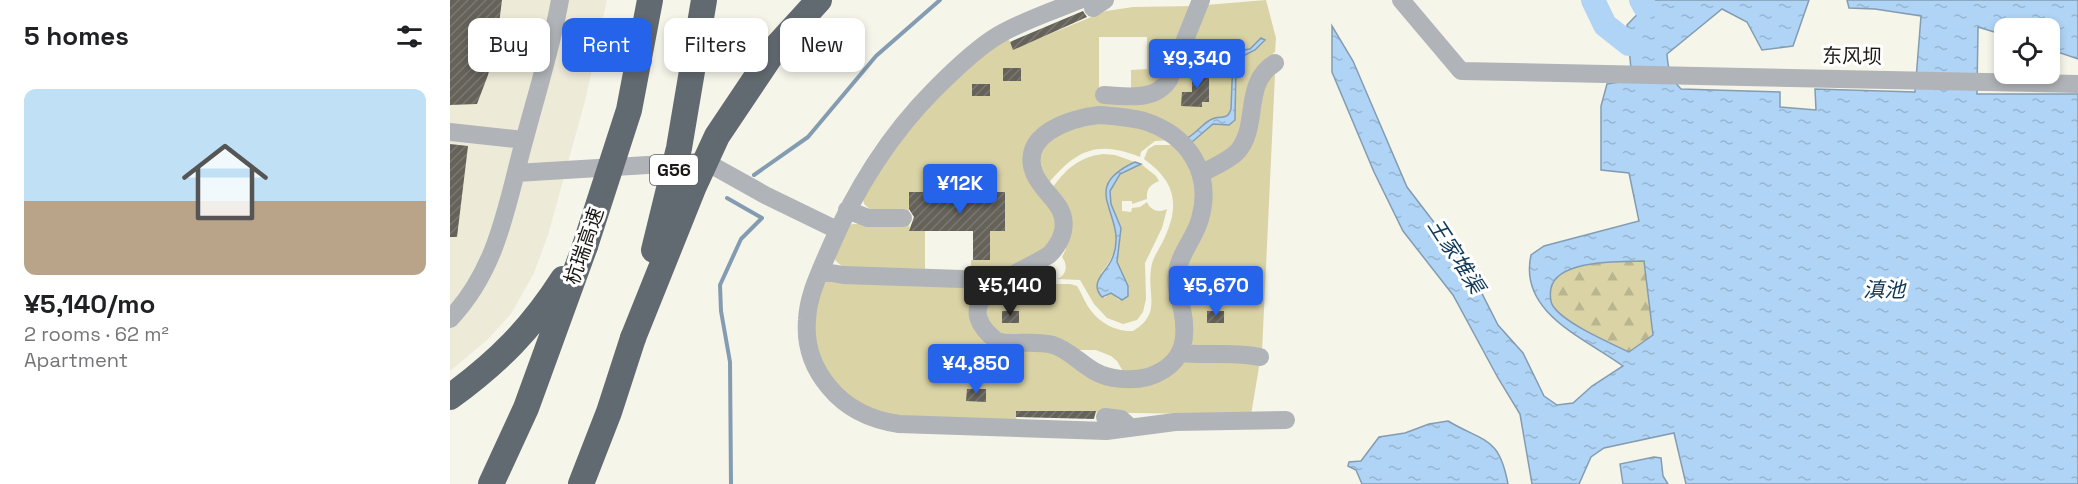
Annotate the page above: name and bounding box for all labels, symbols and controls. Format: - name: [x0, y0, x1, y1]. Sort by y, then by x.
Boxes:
- chip: Buy: [468, 18, 550, 72]
- chip: Rent: [562, 18, 652, 72]
- chip: Filters: [664, 18, 768, 72]
- chip: New: [780, 18, 865, 72]
- map controls: [1994, 18, 2060, 84]
- button: locate: [1994, 18, 2060, 84]
- text: 5 homes: [24, 19, 129, 53]
- icon: filters: [393, 20, 426, 53]
- pin: ¥9,340: [1148, 39, 1246, 90]
- street label: 东风坝: [1822, 42, 1882, 70]
- text: ¥9,340: [1163, 45, 1231, 71]
- icon: home: [171, 128, 279, 236]
- road number: G56: [650, 155, 698, 185]
- pin: ¥12K: [924, 164, 996, 215]
- text: ¥12K: [937, 170, 983, 196]
- street label: 杭瑞高速: [559, 204, 609, 288]
- water label: 王家堆渠: [1422, 213, 1492, 301]
- pin: ¥5,140: [961, 266, 1059, 317]
- pin: ¥5,670: [1167, 266, 1265, 317]
- text: ¥5,140: [978, 272, 1042, 298]
- text: ¥5,670: [1183, 272, 1249, 298]
- water label: 滇池: [1863, 276, 1907, 303]
- text: ¥5,140/mo: [24, 287, 155, 321]
- text: 2 rooms · 62 m²: [24, 321, 169, 347]
- pin: ¥4,850: [927, 344, 1025, 395]
- text: Apartment: [24, 347, 128, 373]
- text: ¥4,850: [942, 350, 1010, 376]

